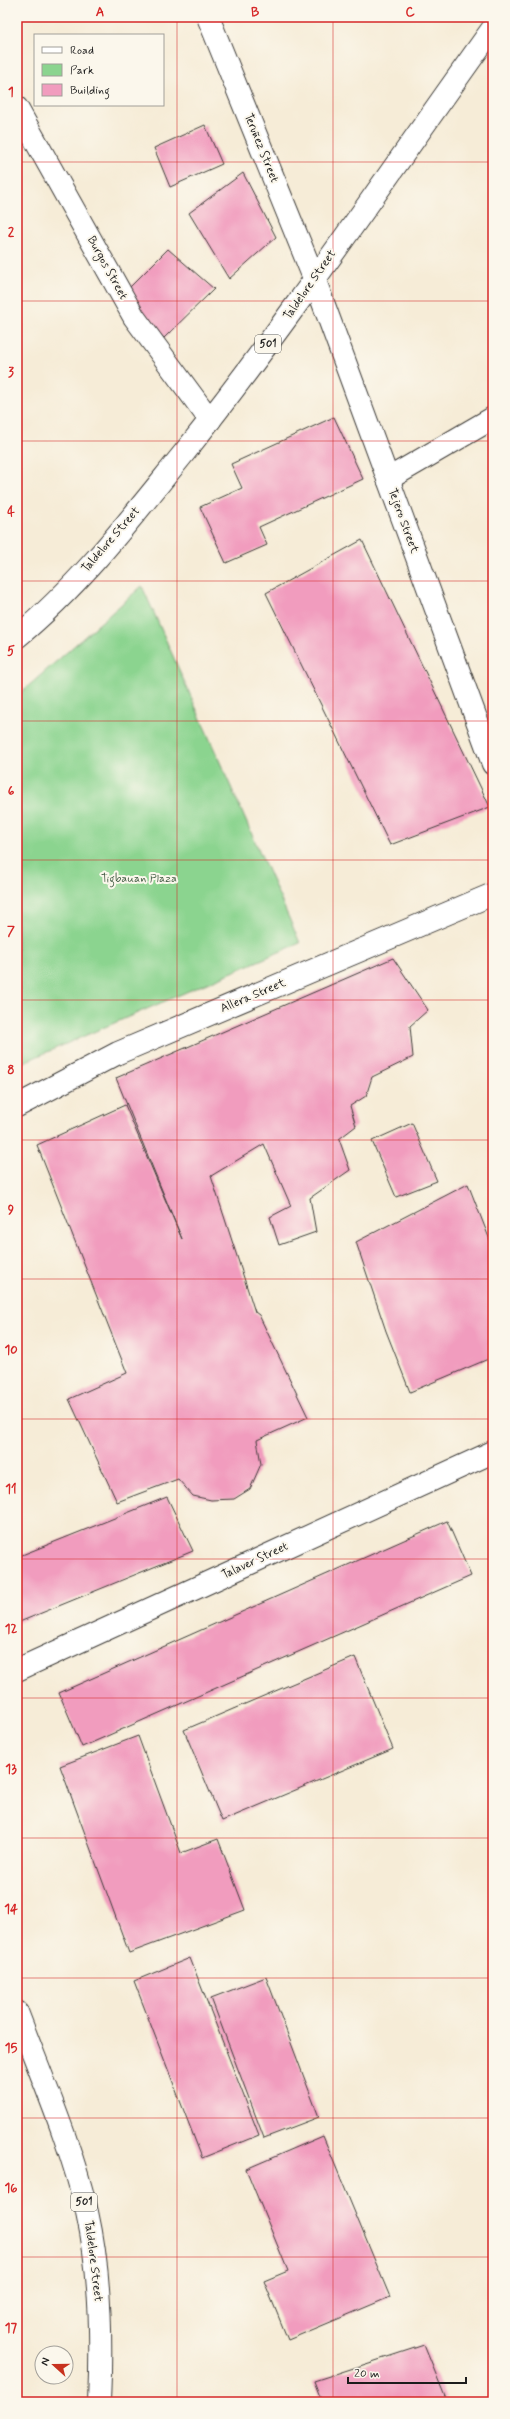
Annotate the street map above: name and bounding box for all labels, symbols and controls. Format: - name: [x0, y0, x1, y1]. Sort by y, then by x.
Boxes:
- text: A: [96, 4, 104, 21]
- text: B: [251, 4, 260, 21]
- text: C: [405, 4, 415, 21]
- legend: [34, 34, 164, 106]
- text: Road: [70, 43, 94, 59]
- text: Park: [70, 63, 94, 79]
- text: Building: [70, 83, 110, 100]
- text: 1: [8, 84, 14, 101]
- street label: Teruñez Street: [240, 111, 282, 185]
- text: 2: [8, 224, 15, 241]
- street label: Burgos Street: [83, 234, 131, 303]
- street label: Taldelore Street: [280, 247, 340, 323]
- road number: 501: [255, 335, 281, 353]
- text: 3: [8, 364, 14, 381]
- street label: Tejero Street: [384, 486, 422, 556]
- text: 4: [7, 504, 15, 521]
- street label: Taldelore Street: [78, 504, 144, 576]
- text: 5: [7, 643, 15, 660]
- text: 6: [8, 783, 15, 800]
- park label: Tigbauan Plaza: [101, 871, 177, 888]
- text: 7: [7, 923, 15, 940]
- street label: Allera Street: [218, 975, 288, 1017]
- text: 8: [7, 1062, 15, 1079]
- text: 9: [8, 1202, 15, 1219]
- text: 10: [4, 1342, 18, 1359]
- text: 11: [5, 1481, 17, 1498]
- street label: Talaver Street: [219, 1538, 291, 1583]
- text: 12: [5, 1621, 17, 1638]
- text: 13: [5, 1761, 17, 1778]
- text: 14: [4, 1901, 18, 1918]
- text: 15: [5, 2040, 17, 2057]
- text: 16: [4, 2180, 18, 2197]
- road number: 501: [71, 2193, 97, 2211]
- street label: Taldelore Street: [80, 2219, 106, 2303]
- text: 17: [5, 2320, 18, 2337]
- north arrow: [34, 2345, 74, 2385]
- text: N: [38, 2356, 53, 2368]
- scale bar: [348, 2359, 466, 2385]
- text: 20 m: [354, 2366, 380, 2382]

